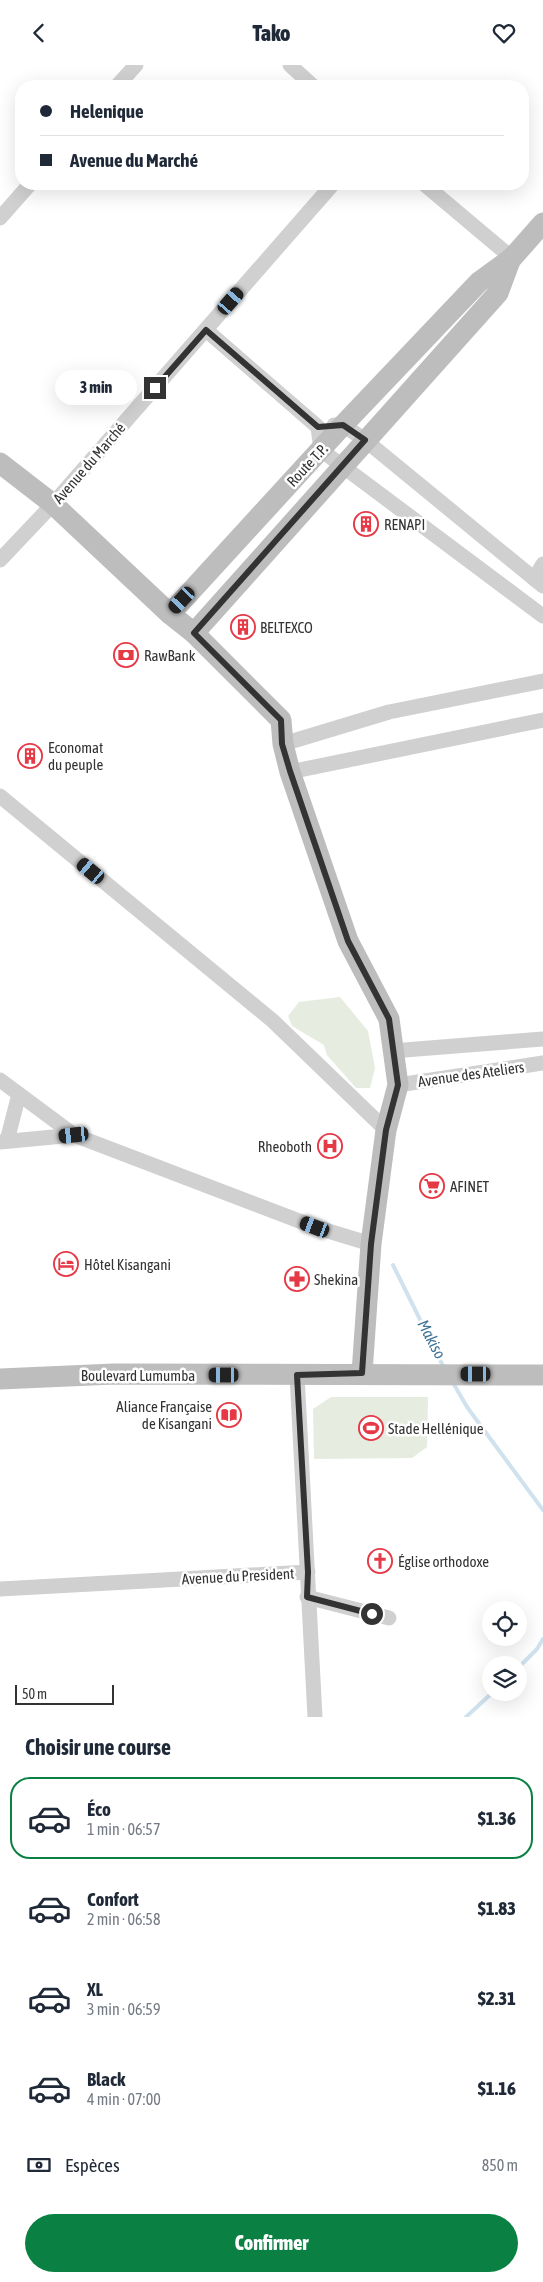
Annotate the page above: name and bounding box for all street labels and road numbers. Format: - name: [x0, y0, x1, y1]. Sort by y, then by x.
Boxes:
- street label: Avenue du Marché: [49, 419, 129, 507]
- street label: Route T.P.: [283, 440, 331, 490]
- street label: Avenue des Ateliers: [417, 1058, 525, 1090]
- street label: Boulevard Lumumba: [81, 1367, 195, 1384]
- street label: Avenue du President: [181, 1565, 295, 1587]

